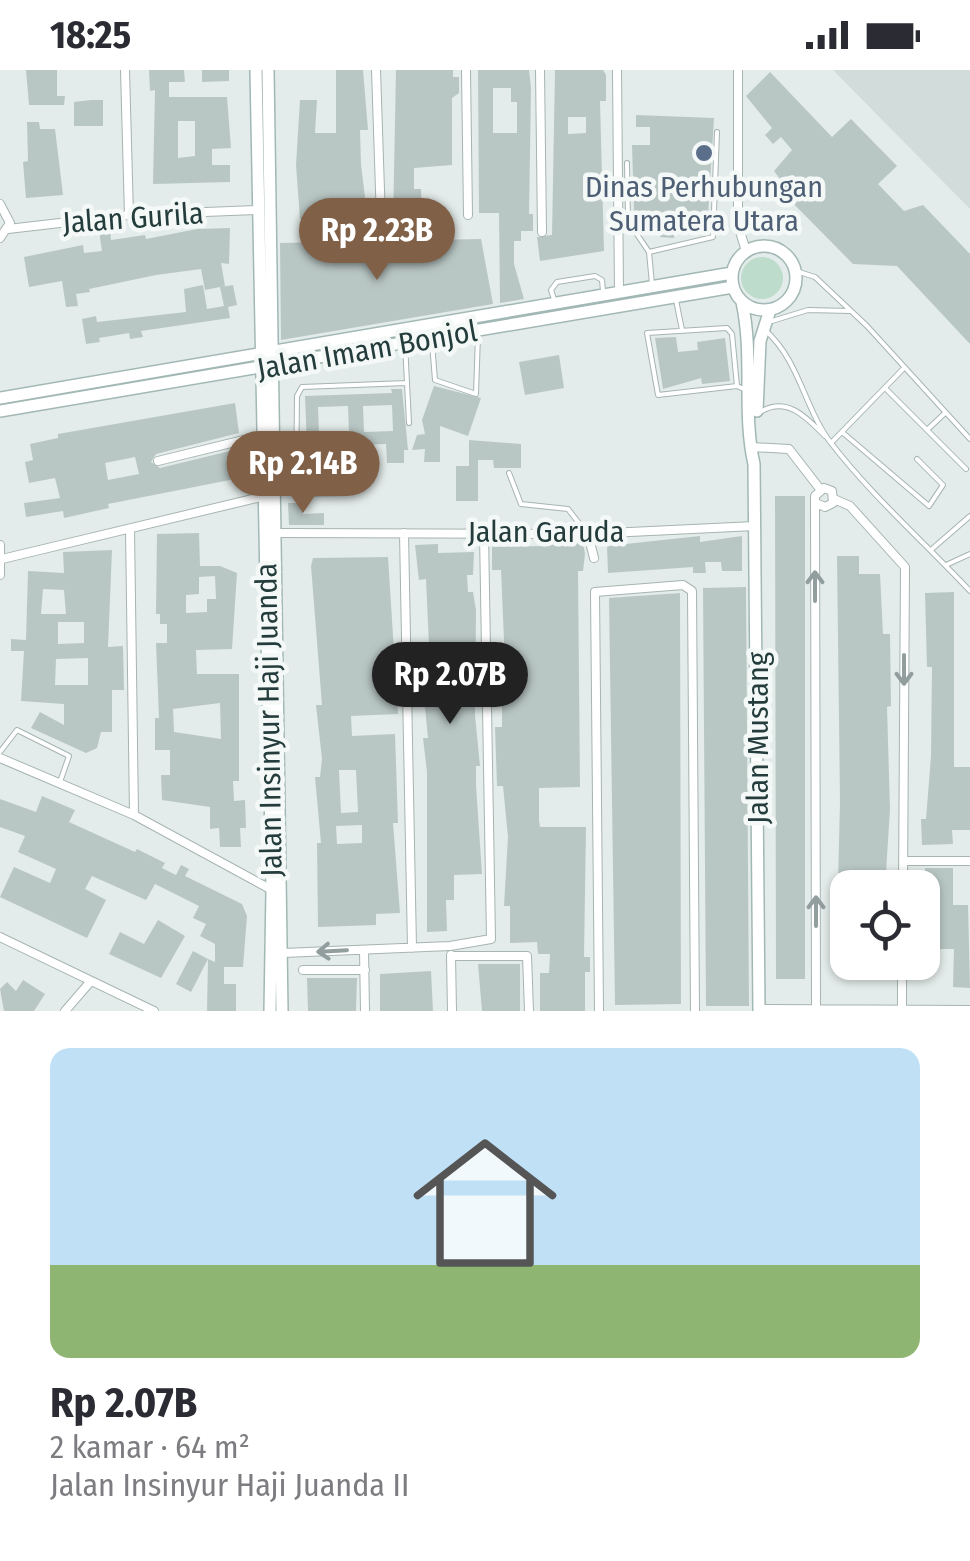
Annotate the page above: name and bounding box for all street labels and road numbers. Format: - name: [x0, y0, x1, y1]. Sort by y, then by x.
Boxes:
- street label: Jalan Gurila: [61, 195, 205, 241]
- street label: Jalan Imam Bonjol: [254, 313, 480, 387]
- street label: Jalan Garuda: [468, 514, 624, 550]
- street label: Jalan Insinyur Haji Juanda: [248, 563, 290, 877]
- street label: Jalan Mustang: [740, 651, 776, 824]

